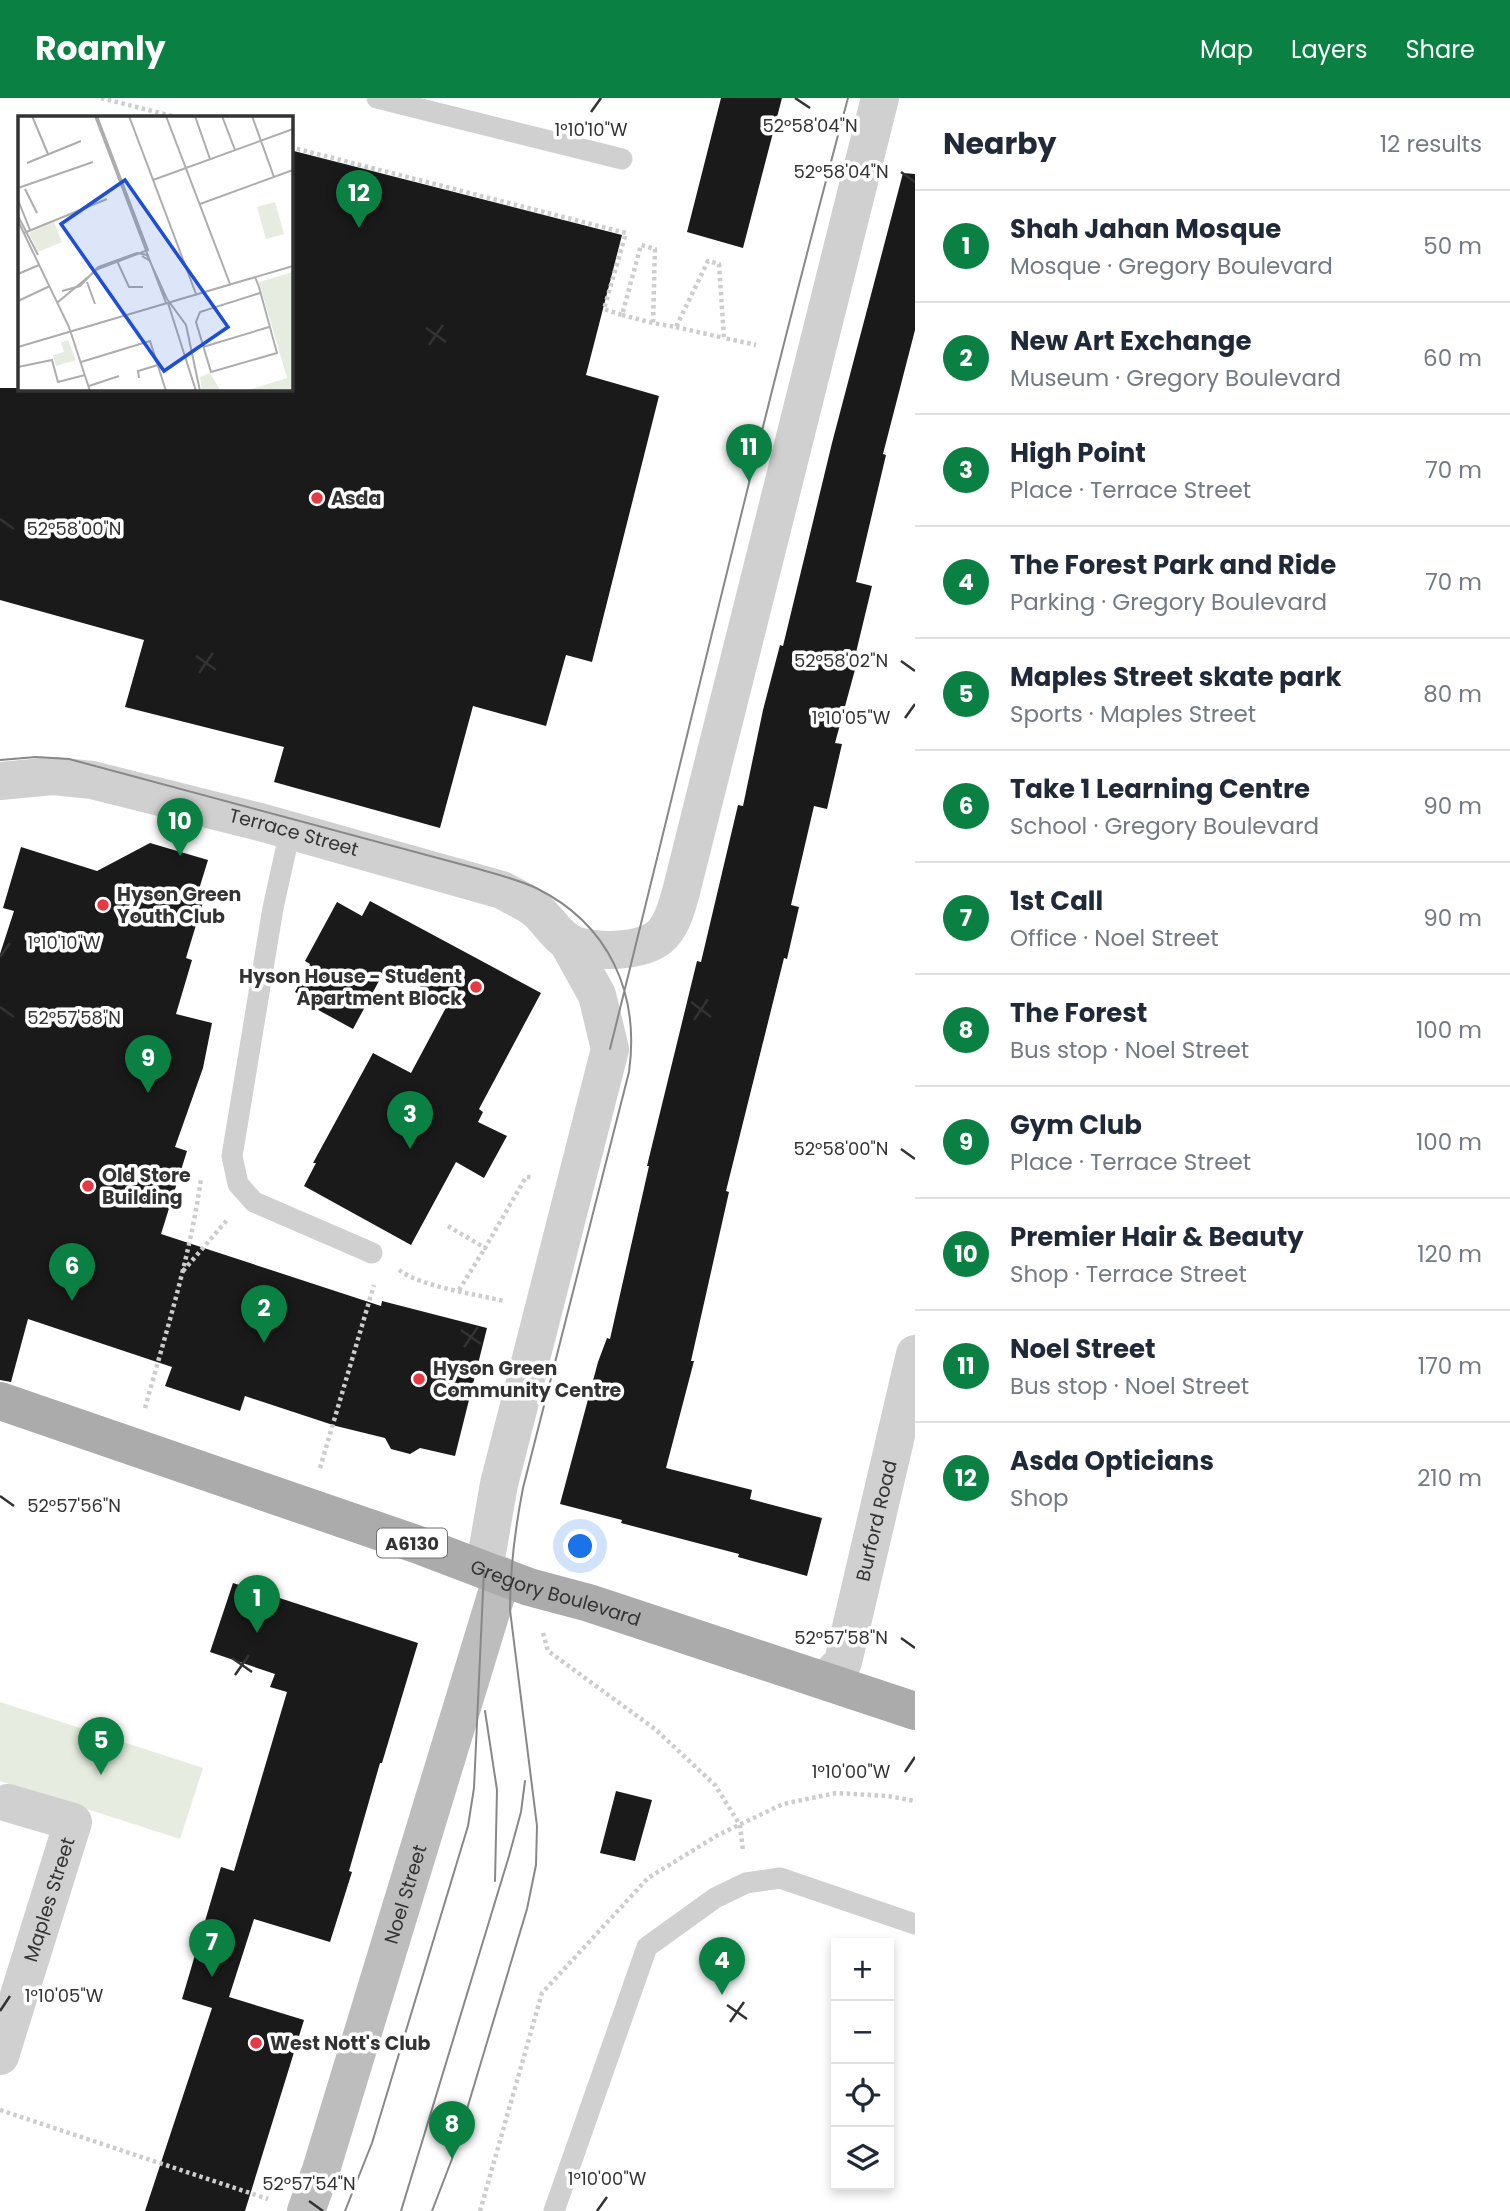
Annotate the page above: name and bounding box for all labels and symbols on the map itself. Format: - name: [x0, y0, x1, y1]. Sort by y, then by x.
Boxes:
- text: 52°58'04"N: [762, 113, 858, 138]
- inset map: [18, 116, 292, 390]
- text: 1°10'10"W: [555, 117, 628, 142]
- text: 52°58'04"N: [793, 159, 889, 184]
- pin: 12: [336, 170, 382, 228]
- pin: 11: [726, 424, 772, 482]
- place label: Asda: [331, 485, 381, 512]
- marker: Asda: [309, 490, 325, 506]
- text: 52°58'00"N: [26, 516, 122, 541]
- text: 52°58'02"N: [794, 648, 888, 673]
- text: 1°10'05"W: [812, 705, 891, 730]
- pin: 10: [157, 798, 203, 856]
- street label: Terrace Street: [226, 801, 362, 863]
- place label: Hyson Green Youth Club: [117, 881, 241, 930]
- marker: Hyson Green Youth Club: [95, 897, 111, 913]
- text: 1°10'10"W: [28, 930, 101, 955]
- place label: Hyson House - Student Apartment Block: [239, 963, 462, 1012]
- marker: Hyson House - Student Apartment Block: [468, 979, 484, 995]
- text: 52°57'58"N: [27, 1005, 121, 1030]
- pin: 9: [125, 1035, 171, 1093]
- pin: 3: [387, 1091, 433, 1149]
- text: 52°58'00"N: [793, 1136, 889, 1161]
- place label: Old Store Building: [102, 1162, 191, 1211]
- marker: Old Store Building: [80, 1178, 96, 1194]
- pin: 6: [49, 1243, 95, 1301]
- pin: 2: [241, 1285, 287, 1343]
- place label: Hyson Green Community Centre: [433, 1355, 622, 1404]
- marker: Hyson Green Community Centre: [411, 1371, 427, 1387]
- street label: Burford Road: [849, 1457, 903, 1584]
- text: 52°57'56"N: [27, 1493, 121, 1518]
- road number: A6130: [377, 1528, 447, 1558]
- your location: [563, 1529, 597, 1563]
- street label: Gregory Boulevard: [467, 1552, 644, 1633]
- pin: 1: [234, 1575, 280, 1633]
- text: 52°57'58"N: [794, 1625, 888, 1650]
- pin: 5: [78, 1717, 124, 1775]
- text: 1°10'00"W: [812, 1759, 891, 1784]
- street label: Maples Street: [17, 1834, 81, 1965]
- street label: Noel Street: [377, 1841, 433, 1947]
- pin: 7: [189, 1919, 235, 1977]
- pin: 4: [699, 1937, 745, 1995]
- text: 1°10'05"W: [25, 1983, 104, 2008]
- place label: West Nott's Club: [270, 2030, 431, 2057]
- marker: West Nott's Club: [248, 2035, 264, 2051]
- pin: 8: [429, 2101, 475, 2159]
- text: 1°10'00"W: [568, 2166, 647, 2191]
- text: 52°57'54"N: [262, 2171, 356, 2196]

